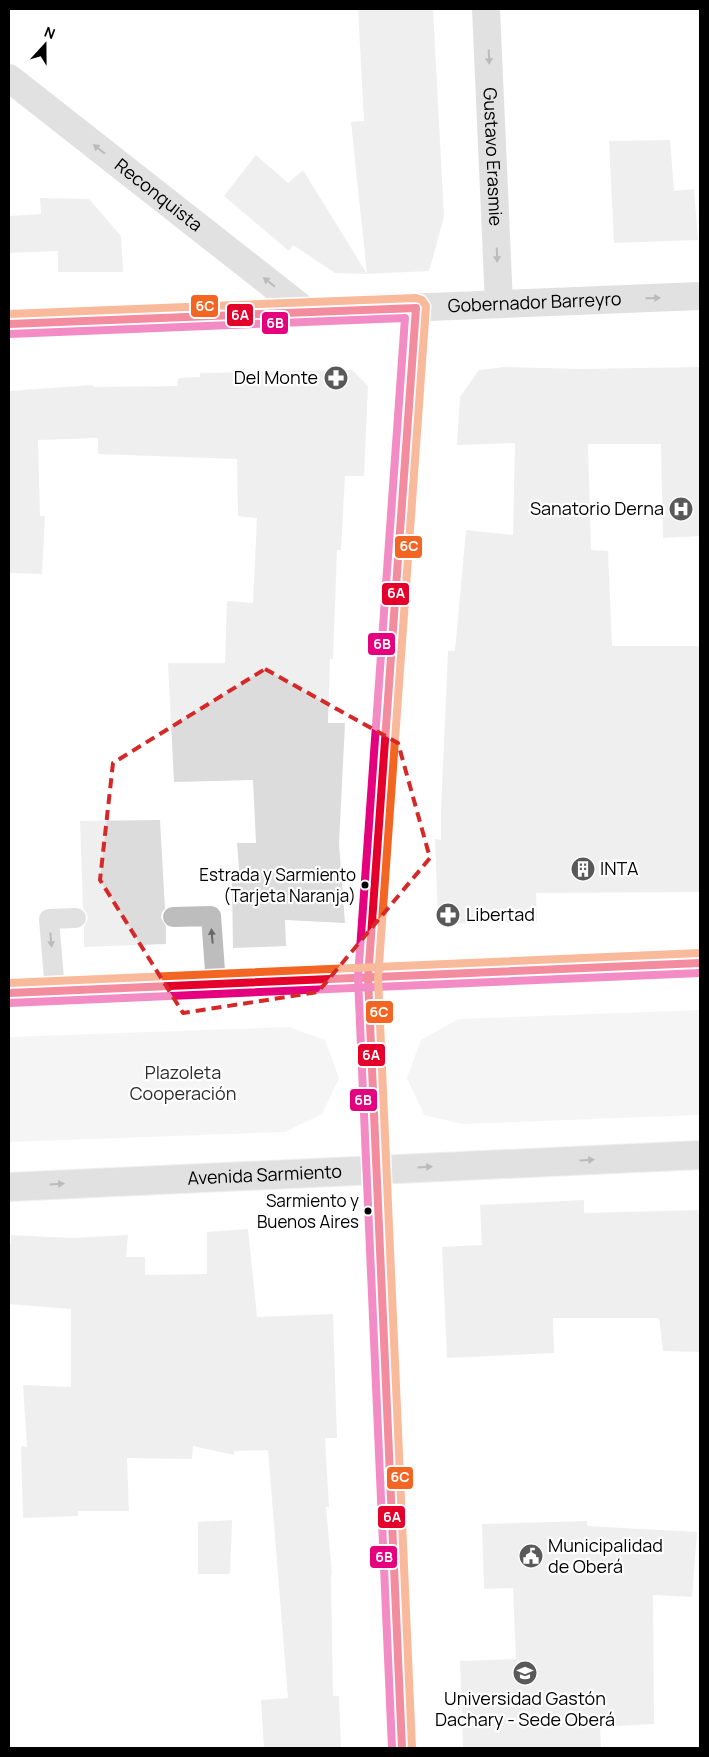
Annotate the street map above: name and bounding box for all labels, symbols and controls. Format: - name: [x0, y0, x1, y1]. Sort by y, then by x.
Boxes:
- north arrow: [20, 20, 70, 70]
- text: N: [42, 22, 58, 43]
- one-way arrow: [485, 50, 493, 66]
- street label: Gustavo Erasmie: [478, 87, 509, 227]
- one-way arrow: [93, 144, 106, 155]
- street label: Reconquista: [110, 153, 208, 236]
- one-way arrow: [493, 247, 501, 263]
- one-way arrow: [263, 276, 276, 287]
- street label: Gobernador Barreyro: [447, 286, 622, 317]
- line badge: 6C: [190, 294, 219, 318]
- one-way arrow: [645, 294, 661, 302]
- text: 6C: [195, 296, 215, 315]
- line badge: 6A: [226, 303, 254, 327]
- text: 6A: [231, 305, 250, 324]
- line badge: 6B: [261, 311, 289, 335]
- text: 6B: [266, 313, 284, 332]
- place label: Del Monte: [234, 365, 318, 389]
- pharmacy icon: Del Monte: [323, 365, 349, 391]
- place label: Sanatorio Derna: [530, 496, 664, 520]
- hospital icon: Sanatorio Derna: [668, 496, 694, 522]
- line badge: 6C: [394, 535, 423, 559]
- text: 6C: [399, 536, 419, 555]
- line badge: 6A: [381, 582, 410, 606]
- text: 6A: [387, 583, 406, 602]
- line badge: 6B: [367, 632, 396, 656]
- text: 6B: [373, 634, 391, 653]
- building icon: INTA: [570, 856, 596, 882]
- place label: INTA: [600, 856, 639, 880]
- place label: Estrada y Sarmiento (Tarjeta Naranja): [199, 863, 356, 907]
- marker: Estrada y Sarmiento (Tarjeta Naranja): [360, 880, 370, 890]
- pharmacy icon: Libertad: [435, 902, 461, 928]
- place label: Libertad: [466, 902, 535, 926]
- one-way arrow: [208, 928, 216, 944]
- one-way arrow: [47, 933, 55, 949]
- line badge: 6C: [365, 1000, 394, 1024]
- text: 6C: [369, 1002, 389, 1021]
- line badge: 6A: [357, 1043, 386, 1067]
- text: 6A: [362, 1045, 381, 1064]
- park label: Plazoleta Cooperación: [130, 1060, 236, 1105]
- line badge: 6B: [349, 1088, 378, 1112]
- text: 6B: [354, 1090, 372, 1109]
- one-way arrow: [579, 1155, 595, 1163]
- street label: Avenida Sarmiento: [187, 1159, 342, 1190]
- one-way arrow: [417, 1162, 433, 1170]
- one-way arrow: [50, 1180, 66, 1188]
- place label: Sarmiento y Buenos Aires: [257, 1189, 359, 1233]
- marker: Sarmiento y Buenos Aires: [363, 1206, 373, 1216]
- line badge: 6C: [386, 1466, 414, 1490]
- text: 6C: [390, 1467, 410, 1486]
- line badge: 6A: [377, 1505, 406, 1529]
- text: 6A: [383, 1507, 402, 1526]
- place label: Municipalidad de Oberá: [548, 1533, 663, 1578]
- public building icon: Municipalidad de Oberá: [518, 1543, 544, 1569]
- line badge: 6B: [369, 1545, 398, 1569]
- text: 6B: [375, 1547, 393, 1566]
- school or university icon: Universidad Gastón Dachary - Sede Oberá: [512, 1660, 538, 1686]
- place label: Universidad Gastón Dachary - Sede Oberá: [435, 1686, 615, 1731]

